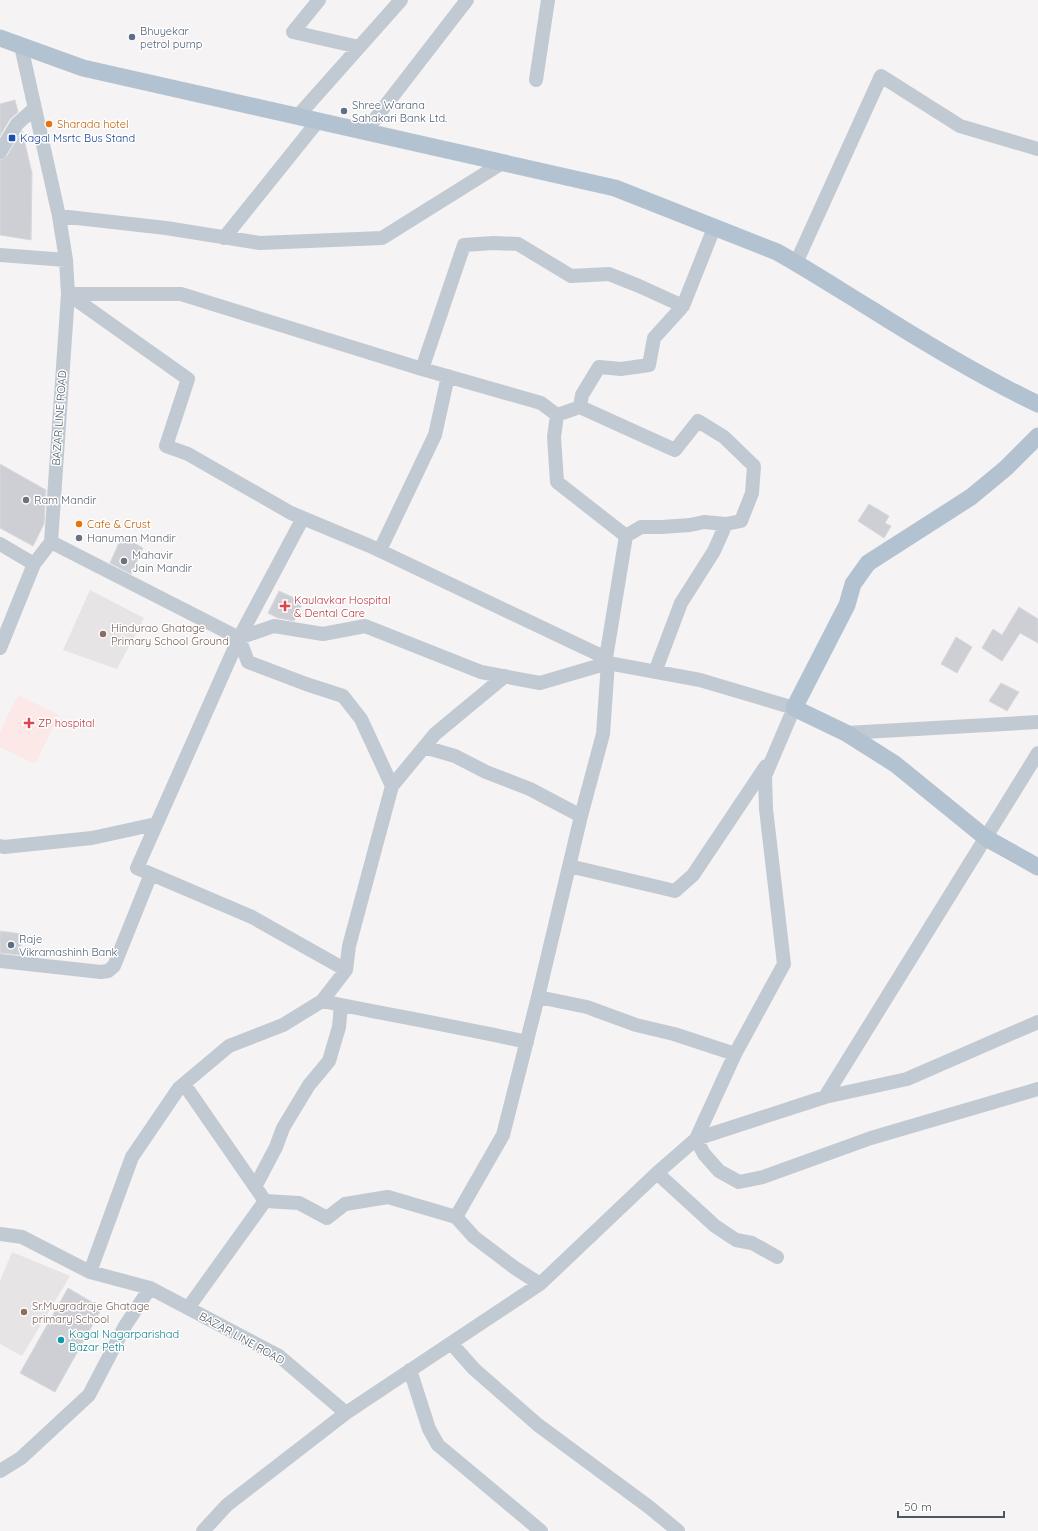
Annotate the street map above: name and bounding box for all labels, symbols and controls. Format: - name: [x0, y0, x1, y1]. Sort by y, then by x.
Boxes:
- place label: Bhuyekar petrol pump: [140, 24, 203, 51]
- marker: Bhuyekar petrol pump: [127, 32, 137, 42]
- place label: Shree Warana Sahakari Bank Ltd.: [352, 98, 447, 125]
- marker: Shree Warana Sahakari Bank Ltd.: [339, 106, 349, 116]
- place label: Sharada hotel: [57, 117, 129, 131]
- marker: Sharada hotel: [44, 119, 54, 129]
- place label: Kagal Msrtc Bus Stand: [20, 131, 135, 145]
- marker: Kagal Msrtc Bus Stand: [7, 133, 17, 143]
- street label: BAZAR LINE ROAD: [49, 370, 69, 466]
- place label: Ram Mandir: [34, 493, 97, 507]
- marker: Ram Mandir: [21, 495, 31, 505]
- place label: Cafe & Crust: [87, 517, 151, 531]
- marker: Cafe & Crust: [74, 519, 84, 529]
- place label: Hanuman Mandir: [87, 531, 176, 545]
- marker: Hanuman Mandir: [74, 533, 84, 543]
- place label: Mahavir Jain Mandir: [132, 548, 193, 575]
- marker: Mahavir Jain Mandir: [119, 556, 129, 566]
- place label: Kaulavkar Hospital & Dental Care: [294, 593, 391, 620]
- marker: Kaulavkar Hospital & Dental Care: [279, 600, 291, 612]
- place label: Hindurao Ghatage Primary School Ground: [111, 621, 229, 648]
- marker: Hindurao Ghatage Primary School Ground: [98, 629, 108, 639]
- place label: ZP hospital: [38, 716, 95, 730]
- marker: ZP hospital: [23, 717, 35, 729]
- place label: Raje Vikramashinh Bank: [19, 932, 118, 959]
- marker: Raje Vikramashinh Bank: [6, 940, 16, 950]
- place label: Sr.Mugradraje Ghatage primary School: [32, 1299, 150, 1326]
- marker: Sr.Mugradraje Ghatage primary School: [19, 1307, 29, 1317]
- street label: BAZAR LINE ROAD: [197, 1309, 287, 1367]
- place label: Kagal Nagarparishad Bazar Peth: [69, 1327, 179, 1354]
- marker: Kagal Nagarparishad Bazar Peth: [56, 1335, 66, 1345]
- scale bar: [898, 1493, 1004, 1519]
- text: 50 m: [904, 1499, 932, 1514]

